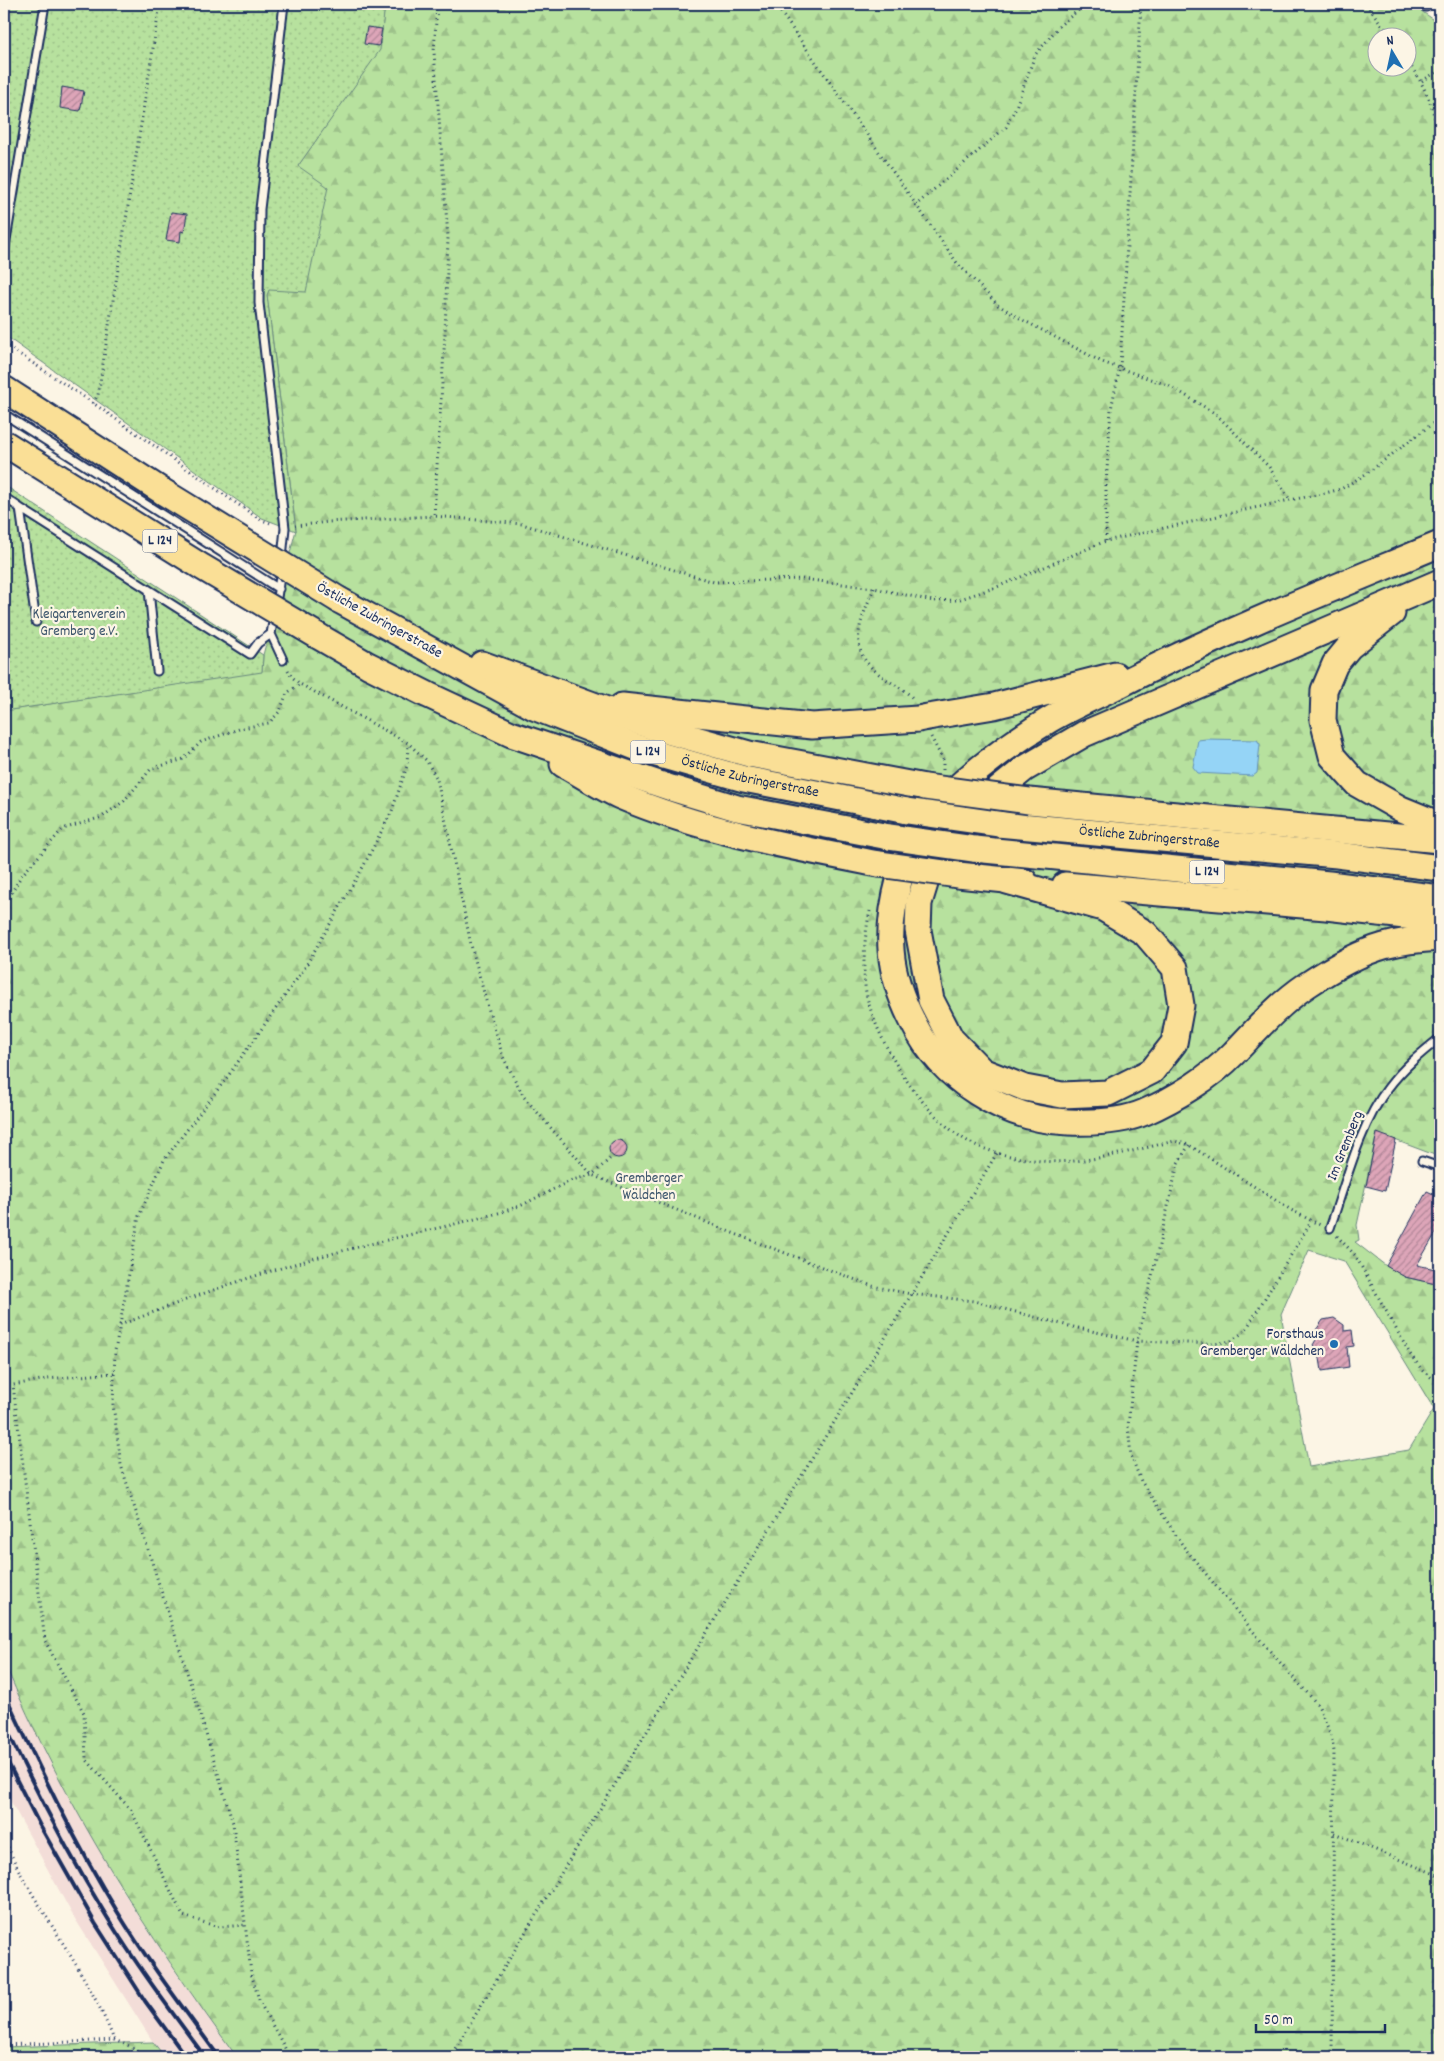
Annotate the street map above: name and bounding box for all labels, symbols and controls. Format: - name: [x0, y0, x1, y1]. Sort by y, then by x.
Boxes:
- north arrow: [1366, 28, 1416, 78]
- text: N: [1385, 31, 1395, 52]
- road number: L 124: [142, 530, 178, 552]
- street label: Östliche Zubringerstraße: [312, 577, 446, 665]
- park label: Kleigartenverein Gremberg e.V.: [33, 604, 125, 643]
- road number: L 124: [630, 740, 666, 764]
- street label: Östliche Zubringerstraße: [678, 750, 821, 804]
- street label: Östliche Zubringerstraße: [1078, 820, 1221, 855]
- road number: L 124: [1190, 860, 1224, 884]
- street label: Im Gremberg: [1322, 1108, 1370, 1184]
- park label: Gremberger Wäldchen: [615, 1168, 683, 1207]
- place label: Forsthaus Gremberger Wäldchen: [1200, 1324, 1324, 1363]
- marker: Forsthaus Gremberger Wäldchen: [1328, 1338, 1340, 1350]
- scale bar: [1256, 2001, 1385, 2033]
- text: 50 m: [1264, 2010, 1293, 2032]

